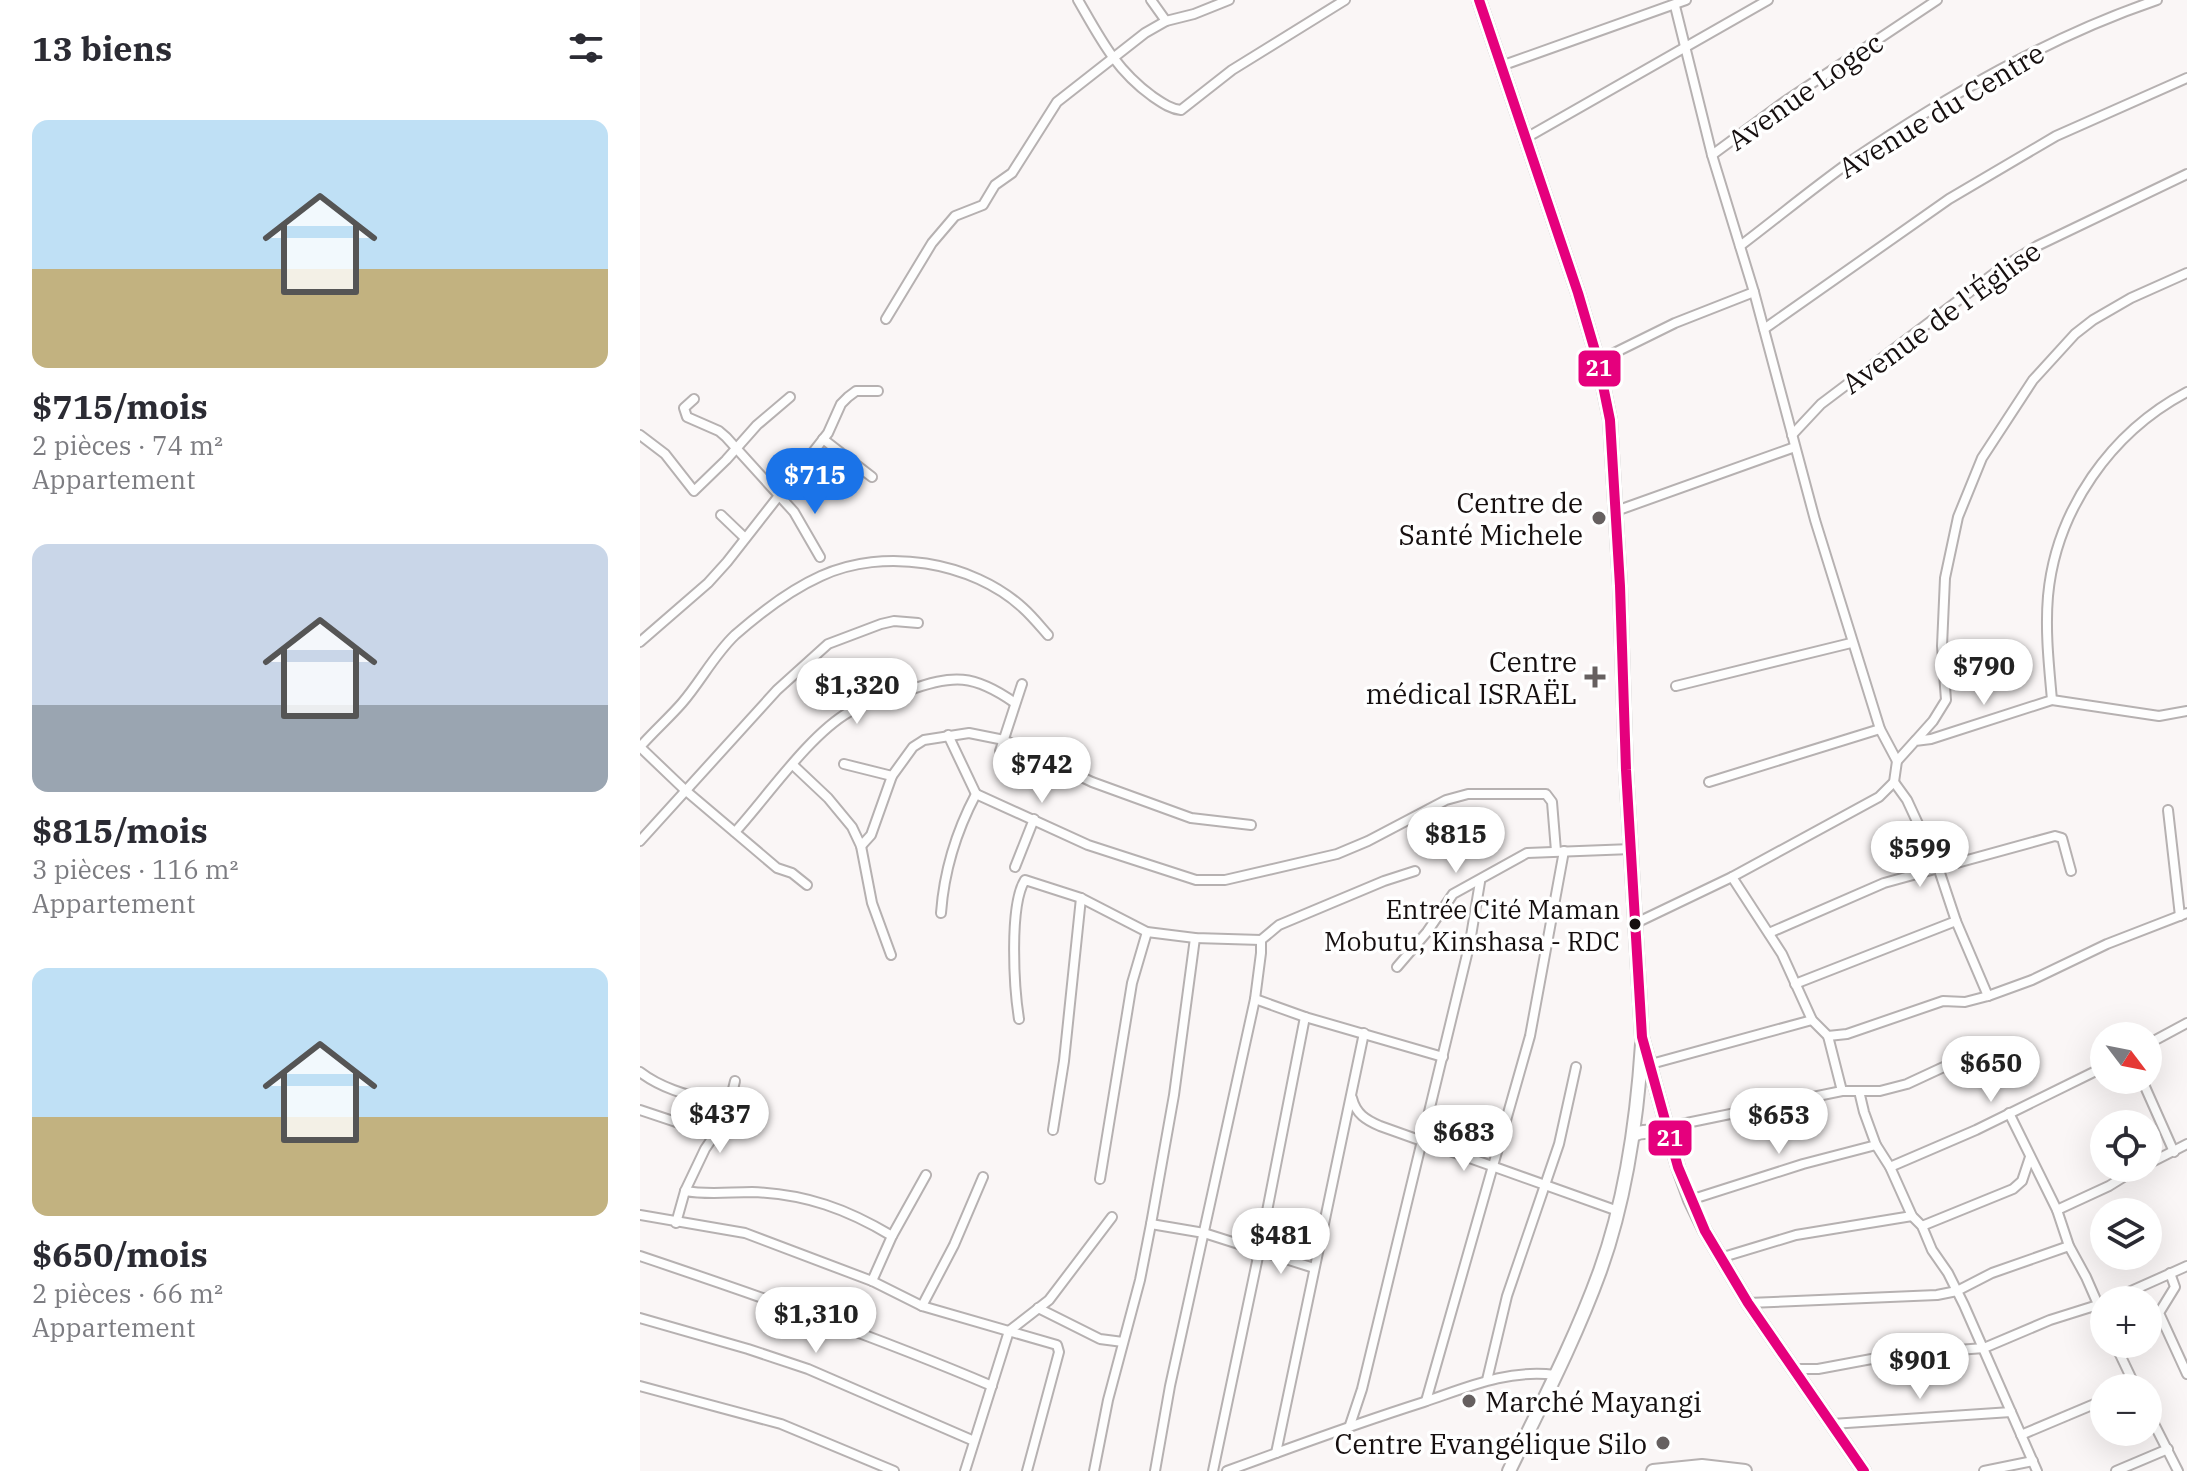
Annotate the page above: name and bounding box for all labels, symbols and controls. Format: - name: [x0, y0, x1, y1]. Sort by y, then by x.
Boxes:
- street label: Avenue Logec: [1720, 24, 1890, 158]
- text: 13 biens: [32, 26, 172, 70]
- icon: filters: [564, 26, 608, 70]
- street label: Avenue du Centre: [1831, 34, 2051, 186]
- icon: home: [248, 172, 392, 316]
- street label: Avenue de l'Église: [1834, 232, 2048, 402]
- line badge: 21: [1577, 349, 1622, 388]
- text: 21: [1586, 353, 1612, 382]
- text: $715/mois: [32, 384, 208, 428]
- text: 2 pièces · 74 m²: [32, 428, 223, 462]
- pin: $715: [768, 448, 862, 516]
- text: $715: [784, 457, 846, 491]
- text: Appartement: [32, 462, 195, 496]
- place label: Centre de Santé Michele: [1398, 484, 1583, 553]
- marker: Centre de Santé Michele: [1590, 509, 1608, 527]
- icon: home: [248, 596, 392, 740]
- pin: $790: [1937, 639, 2031, 707]
- place label: Centre médical ISRAËL: [1366, 643, 1577, 712]
- text: $790: [1953, 648, 2015, 682]
- pin: $1,320: [792, 658, 922, 726]
- marker: Centre médical ISRAËL: [1584, 666, 1606, 688]
- text: $1,320: [814, 667, 900, 701]
- pin: $742: [995, 737, 1089, 805]
- text: $742: [1011, 746, 1073, 780]
- pin: $815: [1409, 807, 1503, 875]
- text: $815/mois: [32, 808, 208, 852]
- text: $815: [1425, 816, 1487, 850]
- pin: $599: [1873, 821, 1967, 889]
- text: $599: [1889, 830, 1951, 864]
- text: 3 pièces · 116 m²: [32, 852, 239, 886]
- text: Appartement: [32, 886, 195, 920]
- place label: Entrée Cité Maman Mobutu, Kinshasa - RDC: [1324, 892, 1620, 958]
- marker: Entrée Cité Maman Mobutu, Kinshasa - RDC: [1627, 916, 1643, 932]
- icon: home: [248, 1020, 392, 1164]
- north arrow: [2090, 1022, 2162, 1094]
- map controls: [2090, 1022, 2162, 1446]
- pin: $650: [1944, 1036, 2038, 1104]
- text: $650: [1960, 1045, 2022, 1079]
- pin: $437: [673, 1087, 767, 1155]
- pin: $653: [1732, 1088, 1826, 1156]
- text: $437: [689, 1096, 751, 1130]
- text: $653: [1748, 1097, 1810, 1131]
- pin: $683: [1417, 1105, 1511, 1173]
- button: locate: [2090, 1110, 2162, 1182]
- text: $683: [1433, 1114, 1495, 1148]
- line badge: 21: [1647, 1119, 1693, 1157]
- text: 21: [1657, 1123, 1683, 1152]
- button: layers: [2090, 1198, 2162, 1270]
- pin: $481: [1234, 1208, 1328, 1276]
- text: $481: [1250, 1217, 1312, 1251]
- text: $650/mois: [32, 1232, 208, 1276]
- text: 2 pièces · 66 m²: [32, 1276, 223, 1310]
- button: +: [2090, 1286, 2162, 1358]
- pin: $1,310: [751, 1287, 881, 1355]
- text: $1,310: [773, 1296, 859, 1330]
- text: Appartement: [32, 1310, 195, 1344]
- pin: $901: [1873, 1333, 1967, 1401]
- text: $901: [1889, 1342, 1951, 1376]
- button: −: [2090, 1374, 2162, 1446]
- place label: Marché Mayangi: [1485, 1383, 1702, 1420]
- marker: Marché Mayangi: [1460, 1392, 1478, 1410]
- place label: Centre Evangélique Silo: [1334, 1425, 1647, 1462]
- marker: Centre Evangélique Silo: [1654, 1434, 1672, 1452]

